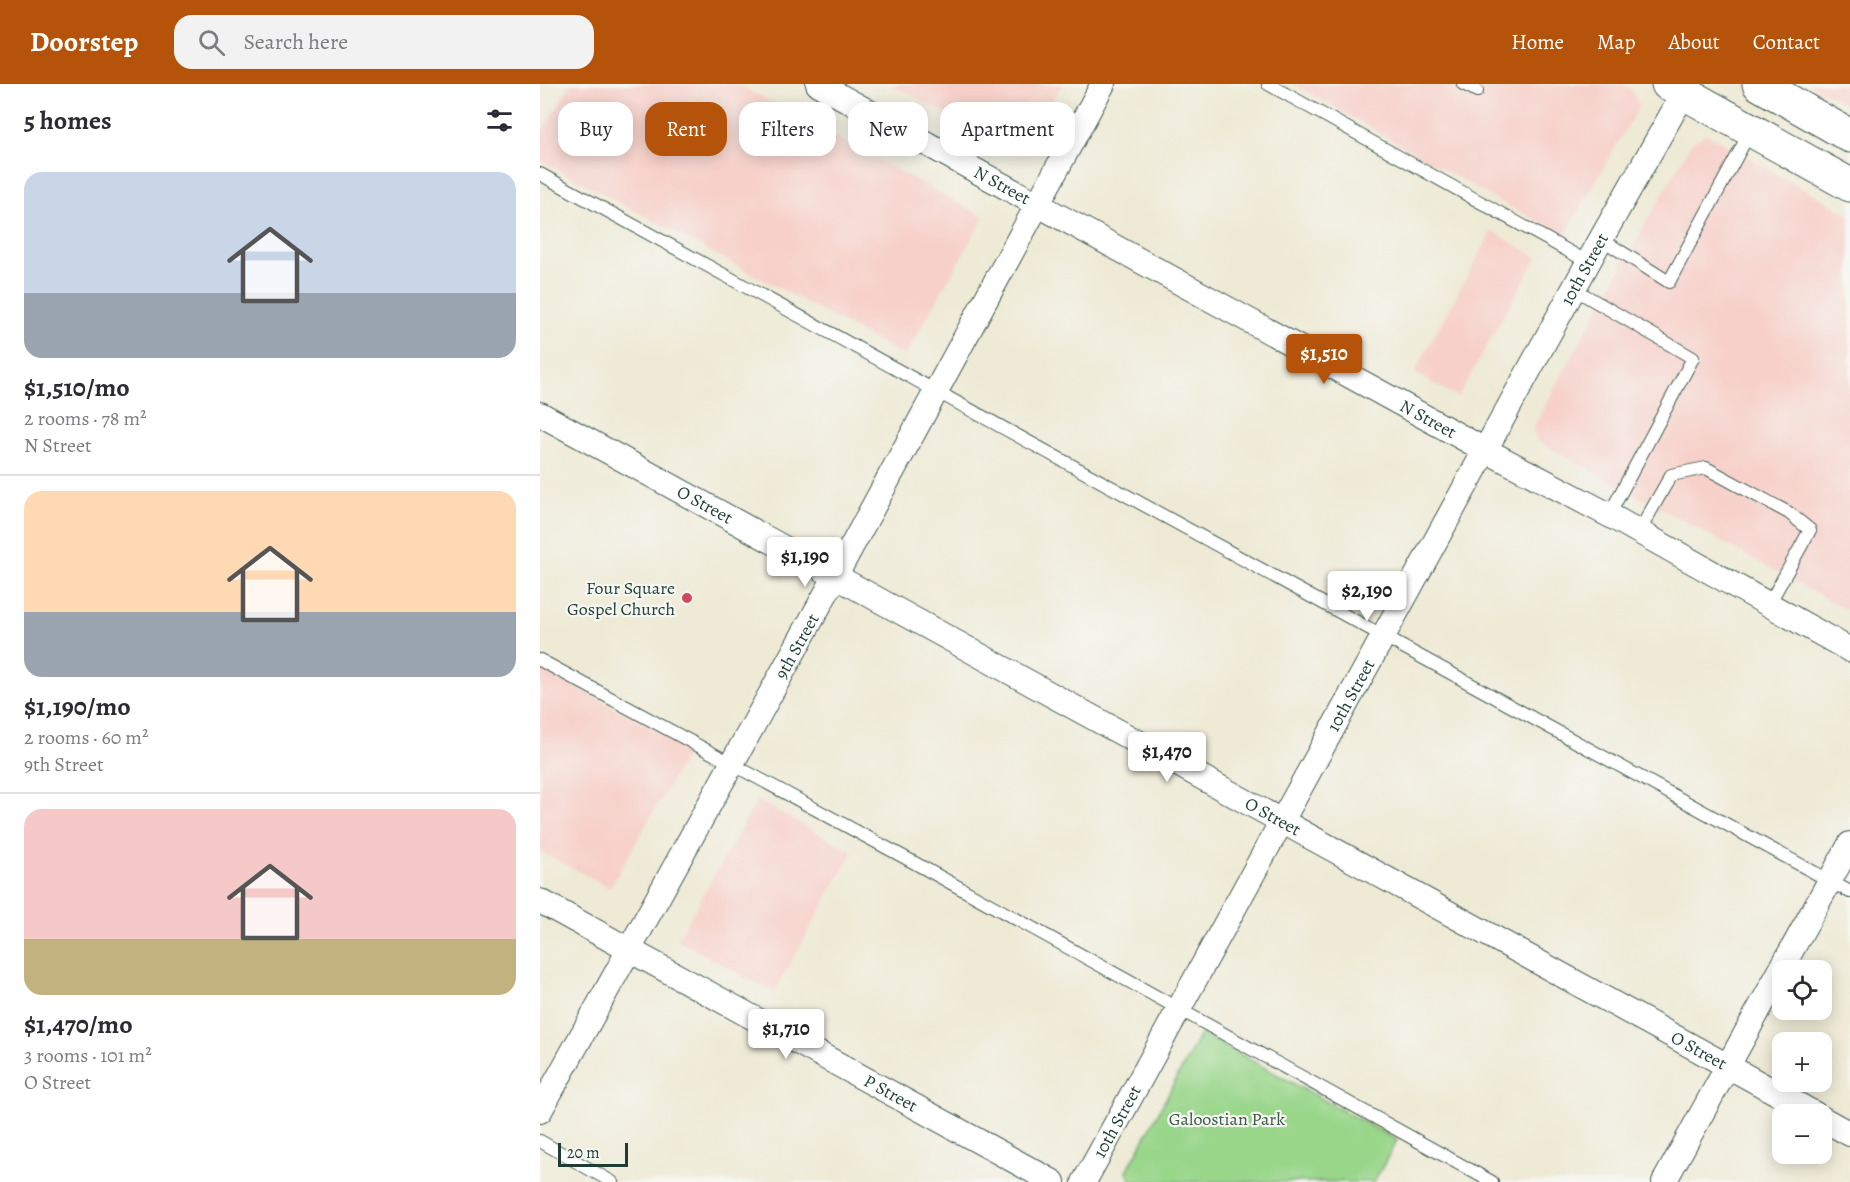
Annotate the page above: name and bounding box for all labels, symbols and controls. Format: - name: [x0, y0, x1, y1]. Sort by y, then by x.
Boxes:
- search box: [174, 15, 594, 69]
- text: Doorstep: [30, 23, 138, 61]
- icon: search: [195, 26, 228, 59]
- text: Search here: [243, 27, 348, 57]
- text: Home: [1511, 28, 1564, 56]
- text: Map: [1597, 28, 1635, 56]
- text: About: [1668, 28, 1720, 56]
- text: Contact: [1753, 28, 1820, 56]
- chip: Buy: [558, 102, 633, 156]
- chip: Rent: [645, 102, 727, 156]
- chip: Filters: [739, 102, 836, 156]
- chip: New: [848, 102, 928, 156]
- chip: Apartment: [940, 102, 1075, 156]
- text: 5 homes: [24, 103, 112, 138]
- icon: filters: [483, 104, 516, 137]
- street label: N Street: [970, 160, 1035, 210]
- icon: home: [216, 211, 324, 319]
- street label: 10th Street: [1555, 229, 1614, 310]
- pin: $1,510: [1275, 334, 1373, 385]
- text: $1,510: [1300, 340, 1348, 367]
- text: $1,510/mo: [24, 370, 130, 405]
- street label: N Street: [1396, 394, 1461, 444]
- text: 2 rooms · 78 m²: [24, 405, 147, 432]
- text: N Street: [24, 432, 92, 459]
- street label: O Street: [673, 479, 737, 530]
- icon: home: [216, 530, 324, 638]
- pin: $1,190: [756, 537, 854, 588]
- text: $1,190: [781, 543, 829, 570]
- pin: $2,190: [1318, 571, 1416, 622]
- place label: Four Square Gospel Church: [567, 576, 675, 621]
- text: $2,190: [1342, 577, 1392, 604]
- marker: Four Square Gospel Church: [680, 591, 694, 605]
- street label: 9th Street: [769, 609, 825, 683]
- street label: 10th Street: [1321, 655, 1380, 736]
- text: $1,190/mo: [24, 689, 131, 724]
- text: 2 rooms · 60 m²: [24, 724, 148, 751]
- pin: $1,470: [1118, 732, 1216, 783]
- text: $1,470: [1142, 738, 1192, 765]
- text: 9th Street: [24, 751, 104, 778]
- street label: O Street: [1241, 791, 1305, 841]
- icon: home: [216, 848, 324, 956]
- map controls: [1772, 960, 1832, 1164]
- button: locate: [1772, 960, 1832, 1020]
- text: $1,470/mo: [24, 1007, 133, 1042]
- pin: $1,710: [737, 1009, 835, 1060]
- text: $1,710: [762, 1015, 810, 1042]
- street label: O Street: [1667, 1025, 1731, 1075]
- button: +: [1772, 1032, 1832, 1092]
- text: 3 rooms · 101 m²: [24, 1042, 152, 1069]
- text: O Street: [24, 1069, 91, 1096]
- street label: P Street: [860, 1069, 922, 1118]
- street label: 10th Street: [1088, 1081, 1147, 1162]
- button: −: [1772, 1104, 1832, 1164]
- park label: Galoostian Park: [1169, 1107, 1285, 1131]
- scale bar: [558, 1140, 628, 1168]
- text: 20 m: [567, 1142, 600, 1164]

